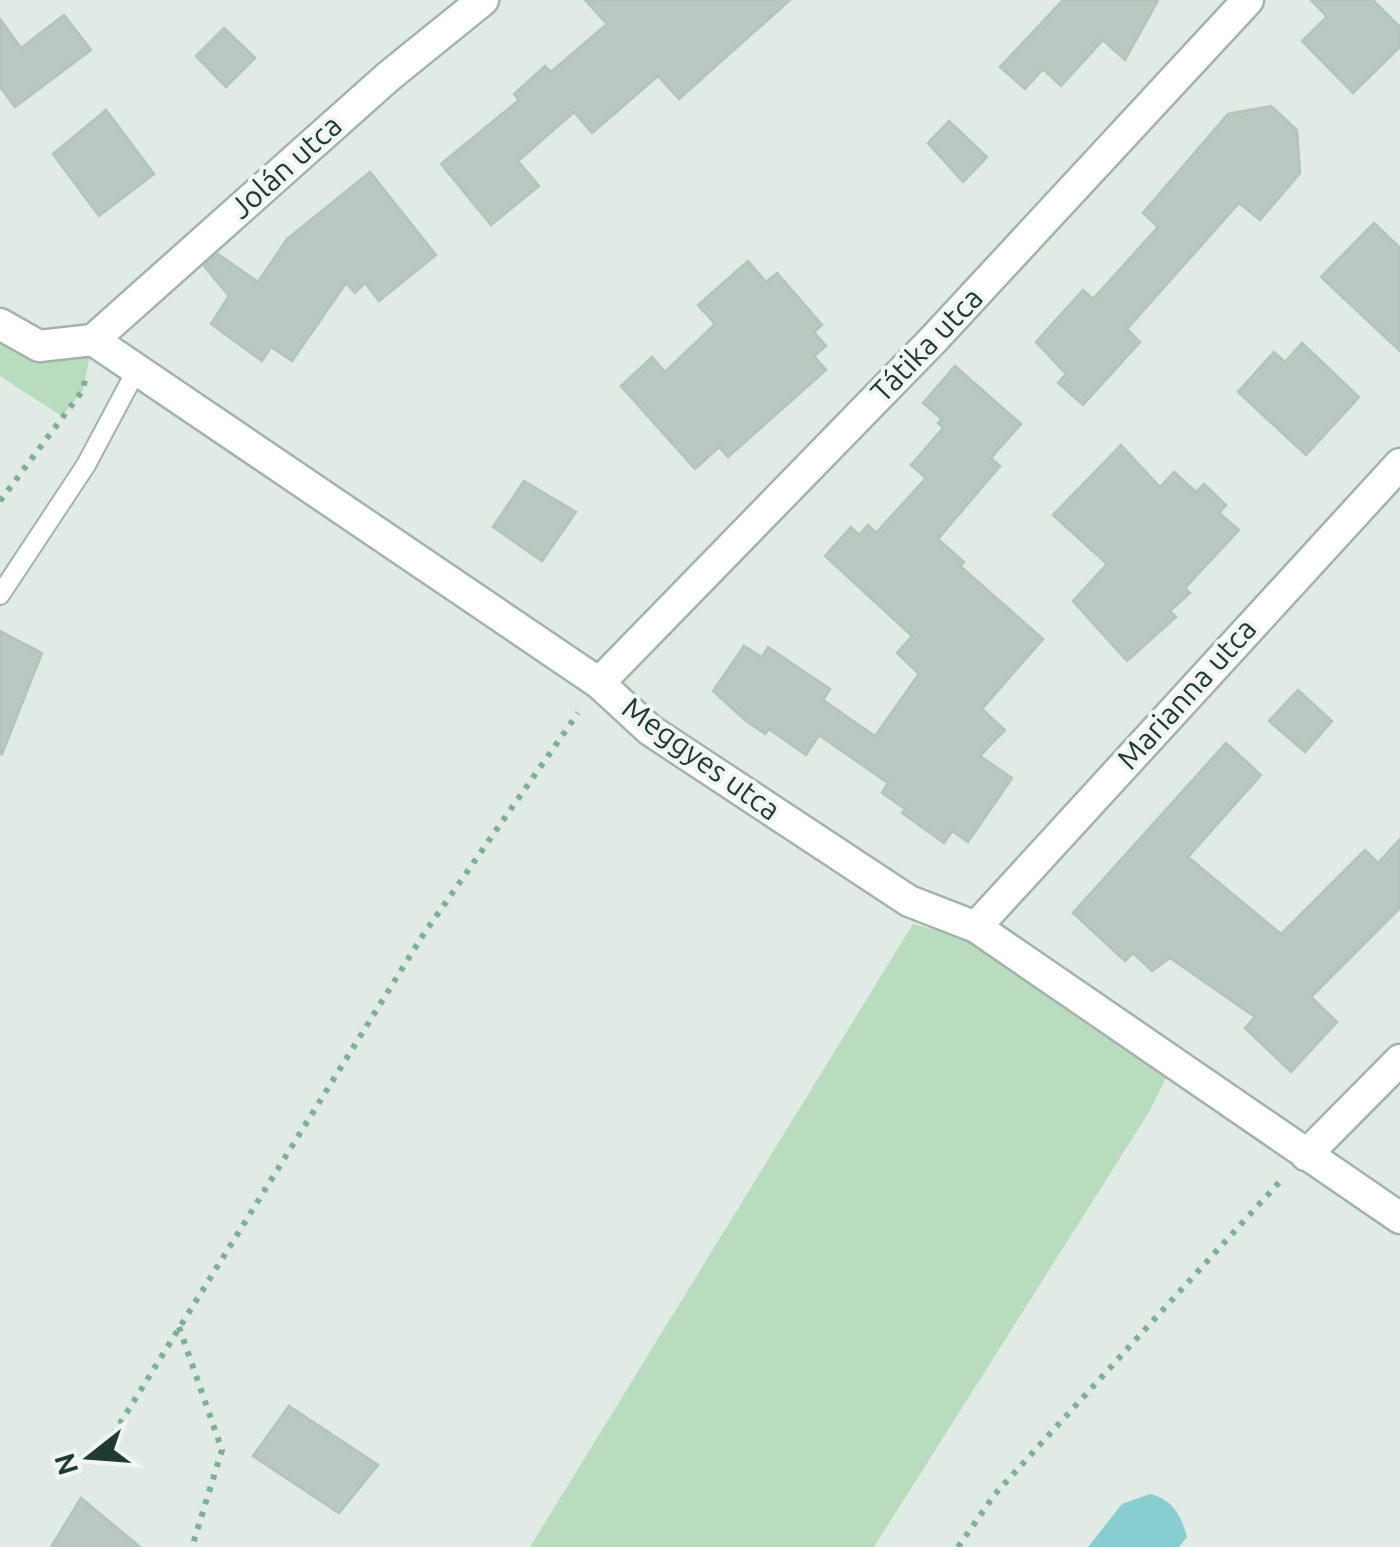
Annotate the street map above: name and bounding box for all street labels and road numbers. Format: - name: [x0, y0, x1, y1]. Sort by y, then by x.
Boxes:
- street label: Jolán utca: [223, 108, 348, 225]
- street label: Tátika utca: [863, 280, 989, 408]
- street label: Marianna utca: [1110, 611, 1263, 775]
- street label: Meggyes utca: [616, 690, 787, 827]

